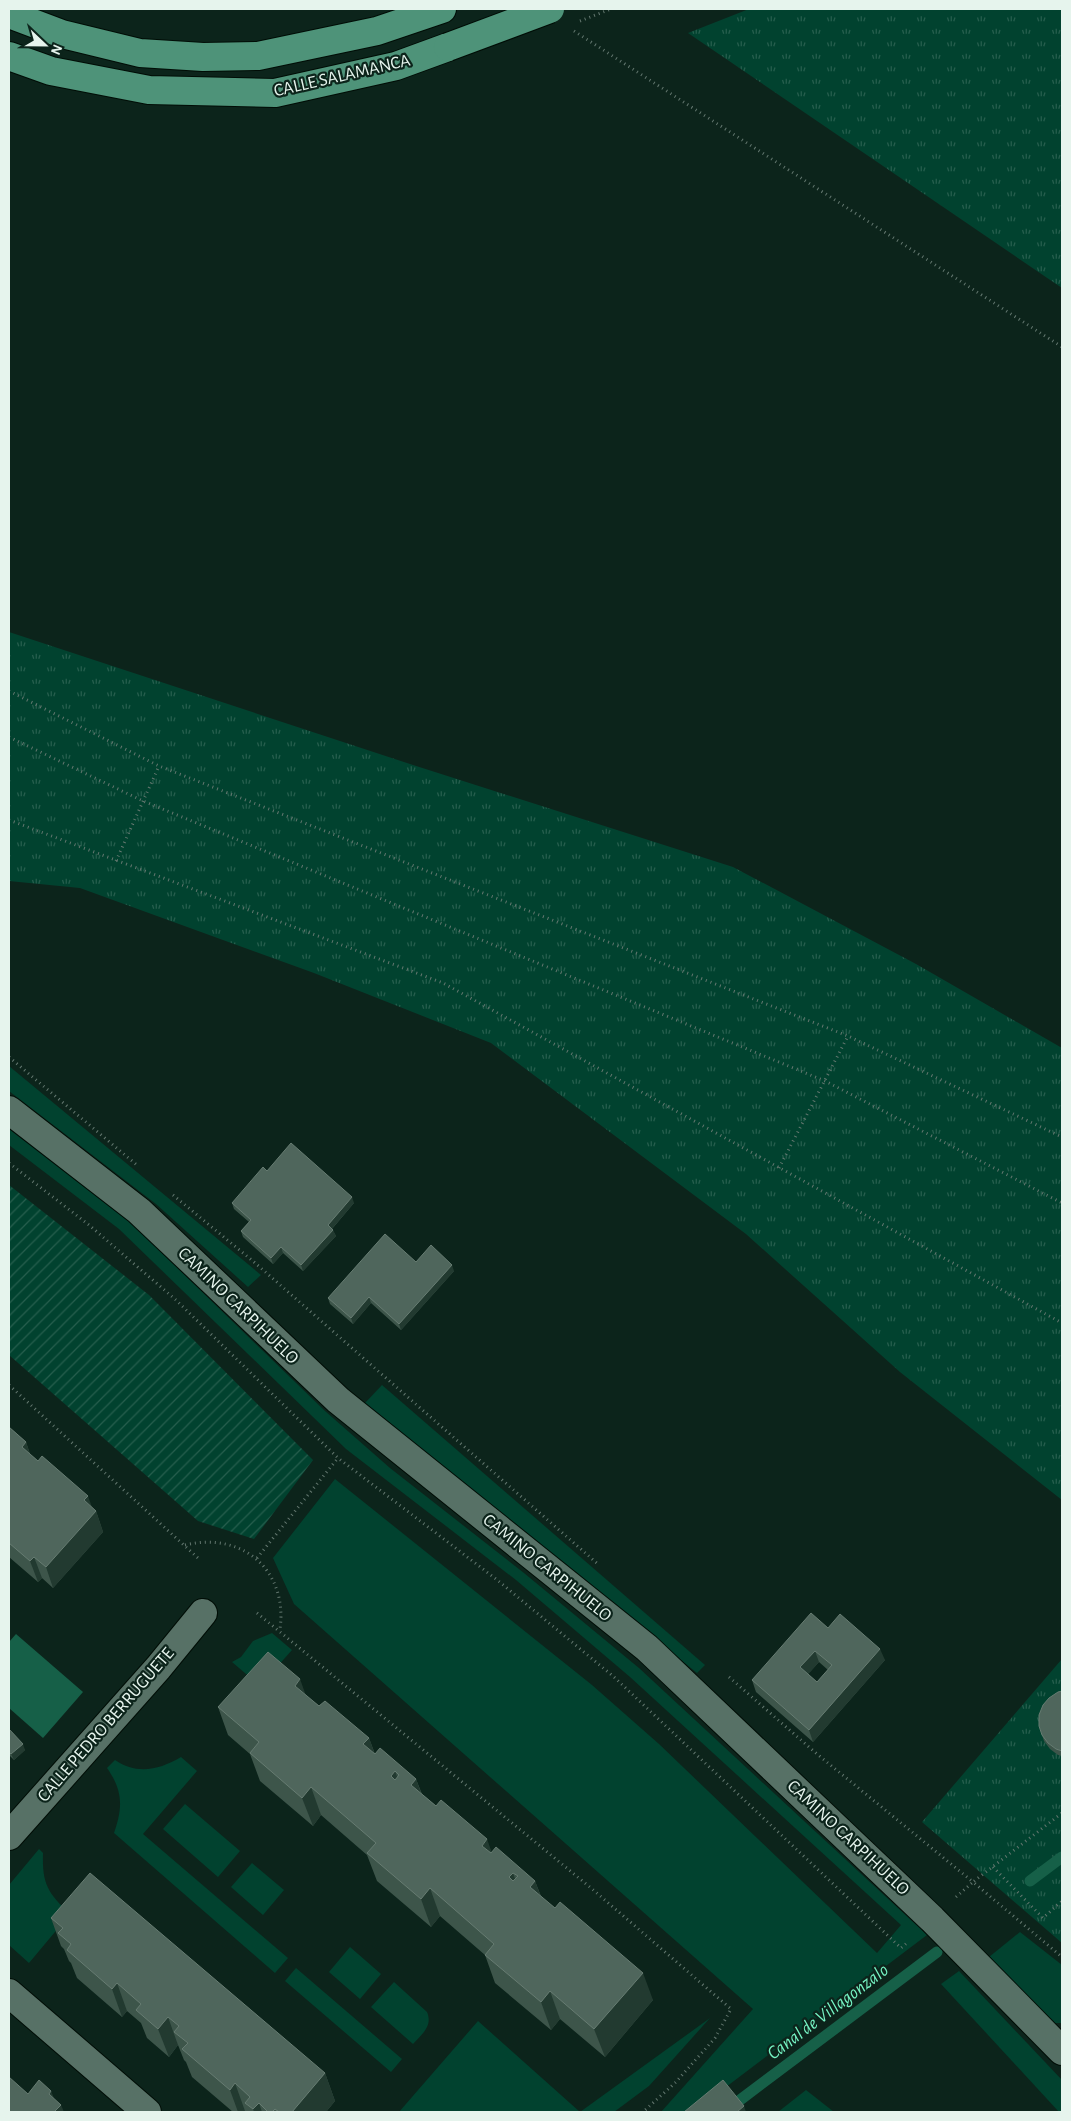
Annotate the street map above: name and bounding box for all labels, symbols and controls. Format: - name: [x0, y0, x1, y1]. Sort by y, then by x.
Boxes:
- north arrow: [20, 20, 70, 70]
- text: N: [48, 42, 64, 57]
- street label: CALLE SALAMANCA: [272, 51, 413, 100]
- street label: CAMINO CARPIHUELO: [174, 1244, 302, 1368]
- street label: CAMINO CARPIHUELO: [479, 1511, 615, 1625]
- street label: CALLE PEDRO BERRUGUETE: [34, 1644, 178, 1806]
- street label: CAMINO CARPIHUELO: [783, 1777, 913, 1899]
- water label: Canal de Villagonzalo: [764, 1960, 892, 2064]

